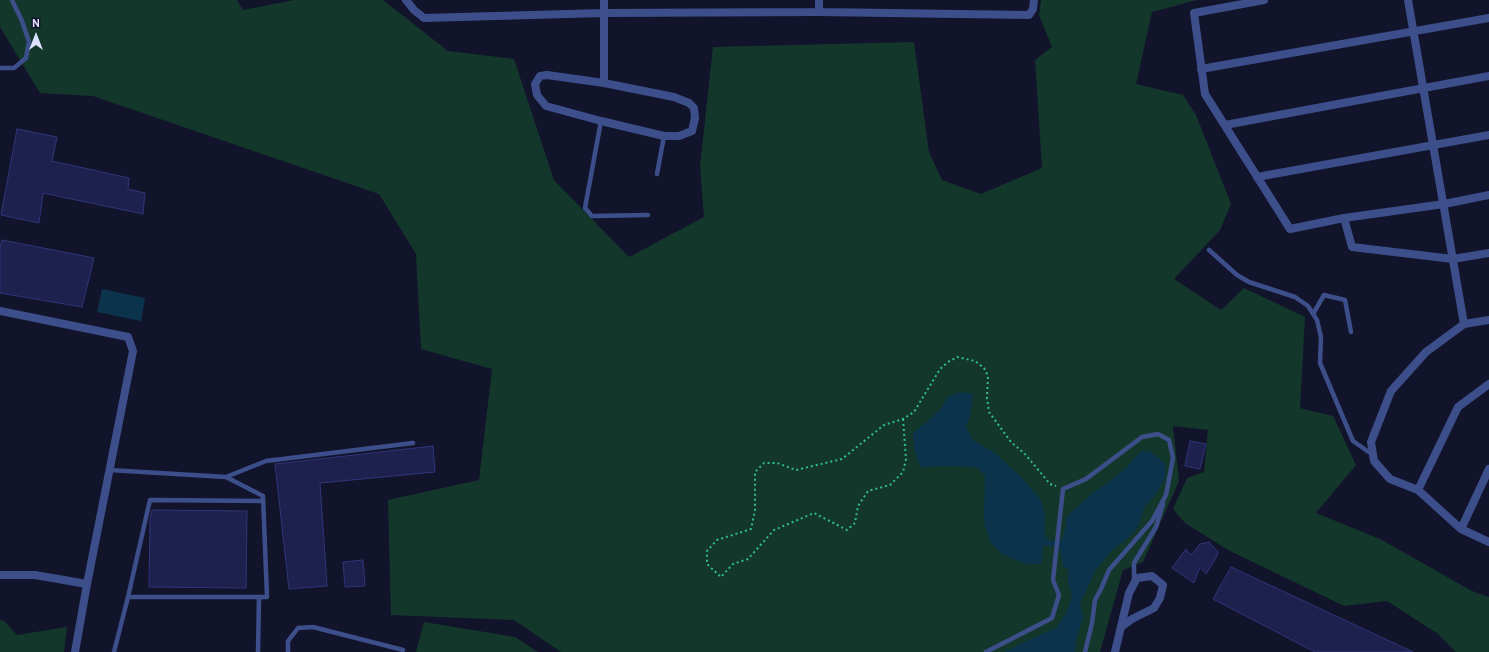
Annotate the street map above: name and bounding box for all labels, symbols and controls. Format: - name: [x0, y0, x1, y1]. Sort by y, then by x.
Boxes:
- north arrow: [16, 16, 56, 56]
- text: N: [32, 17, 40, 31]

